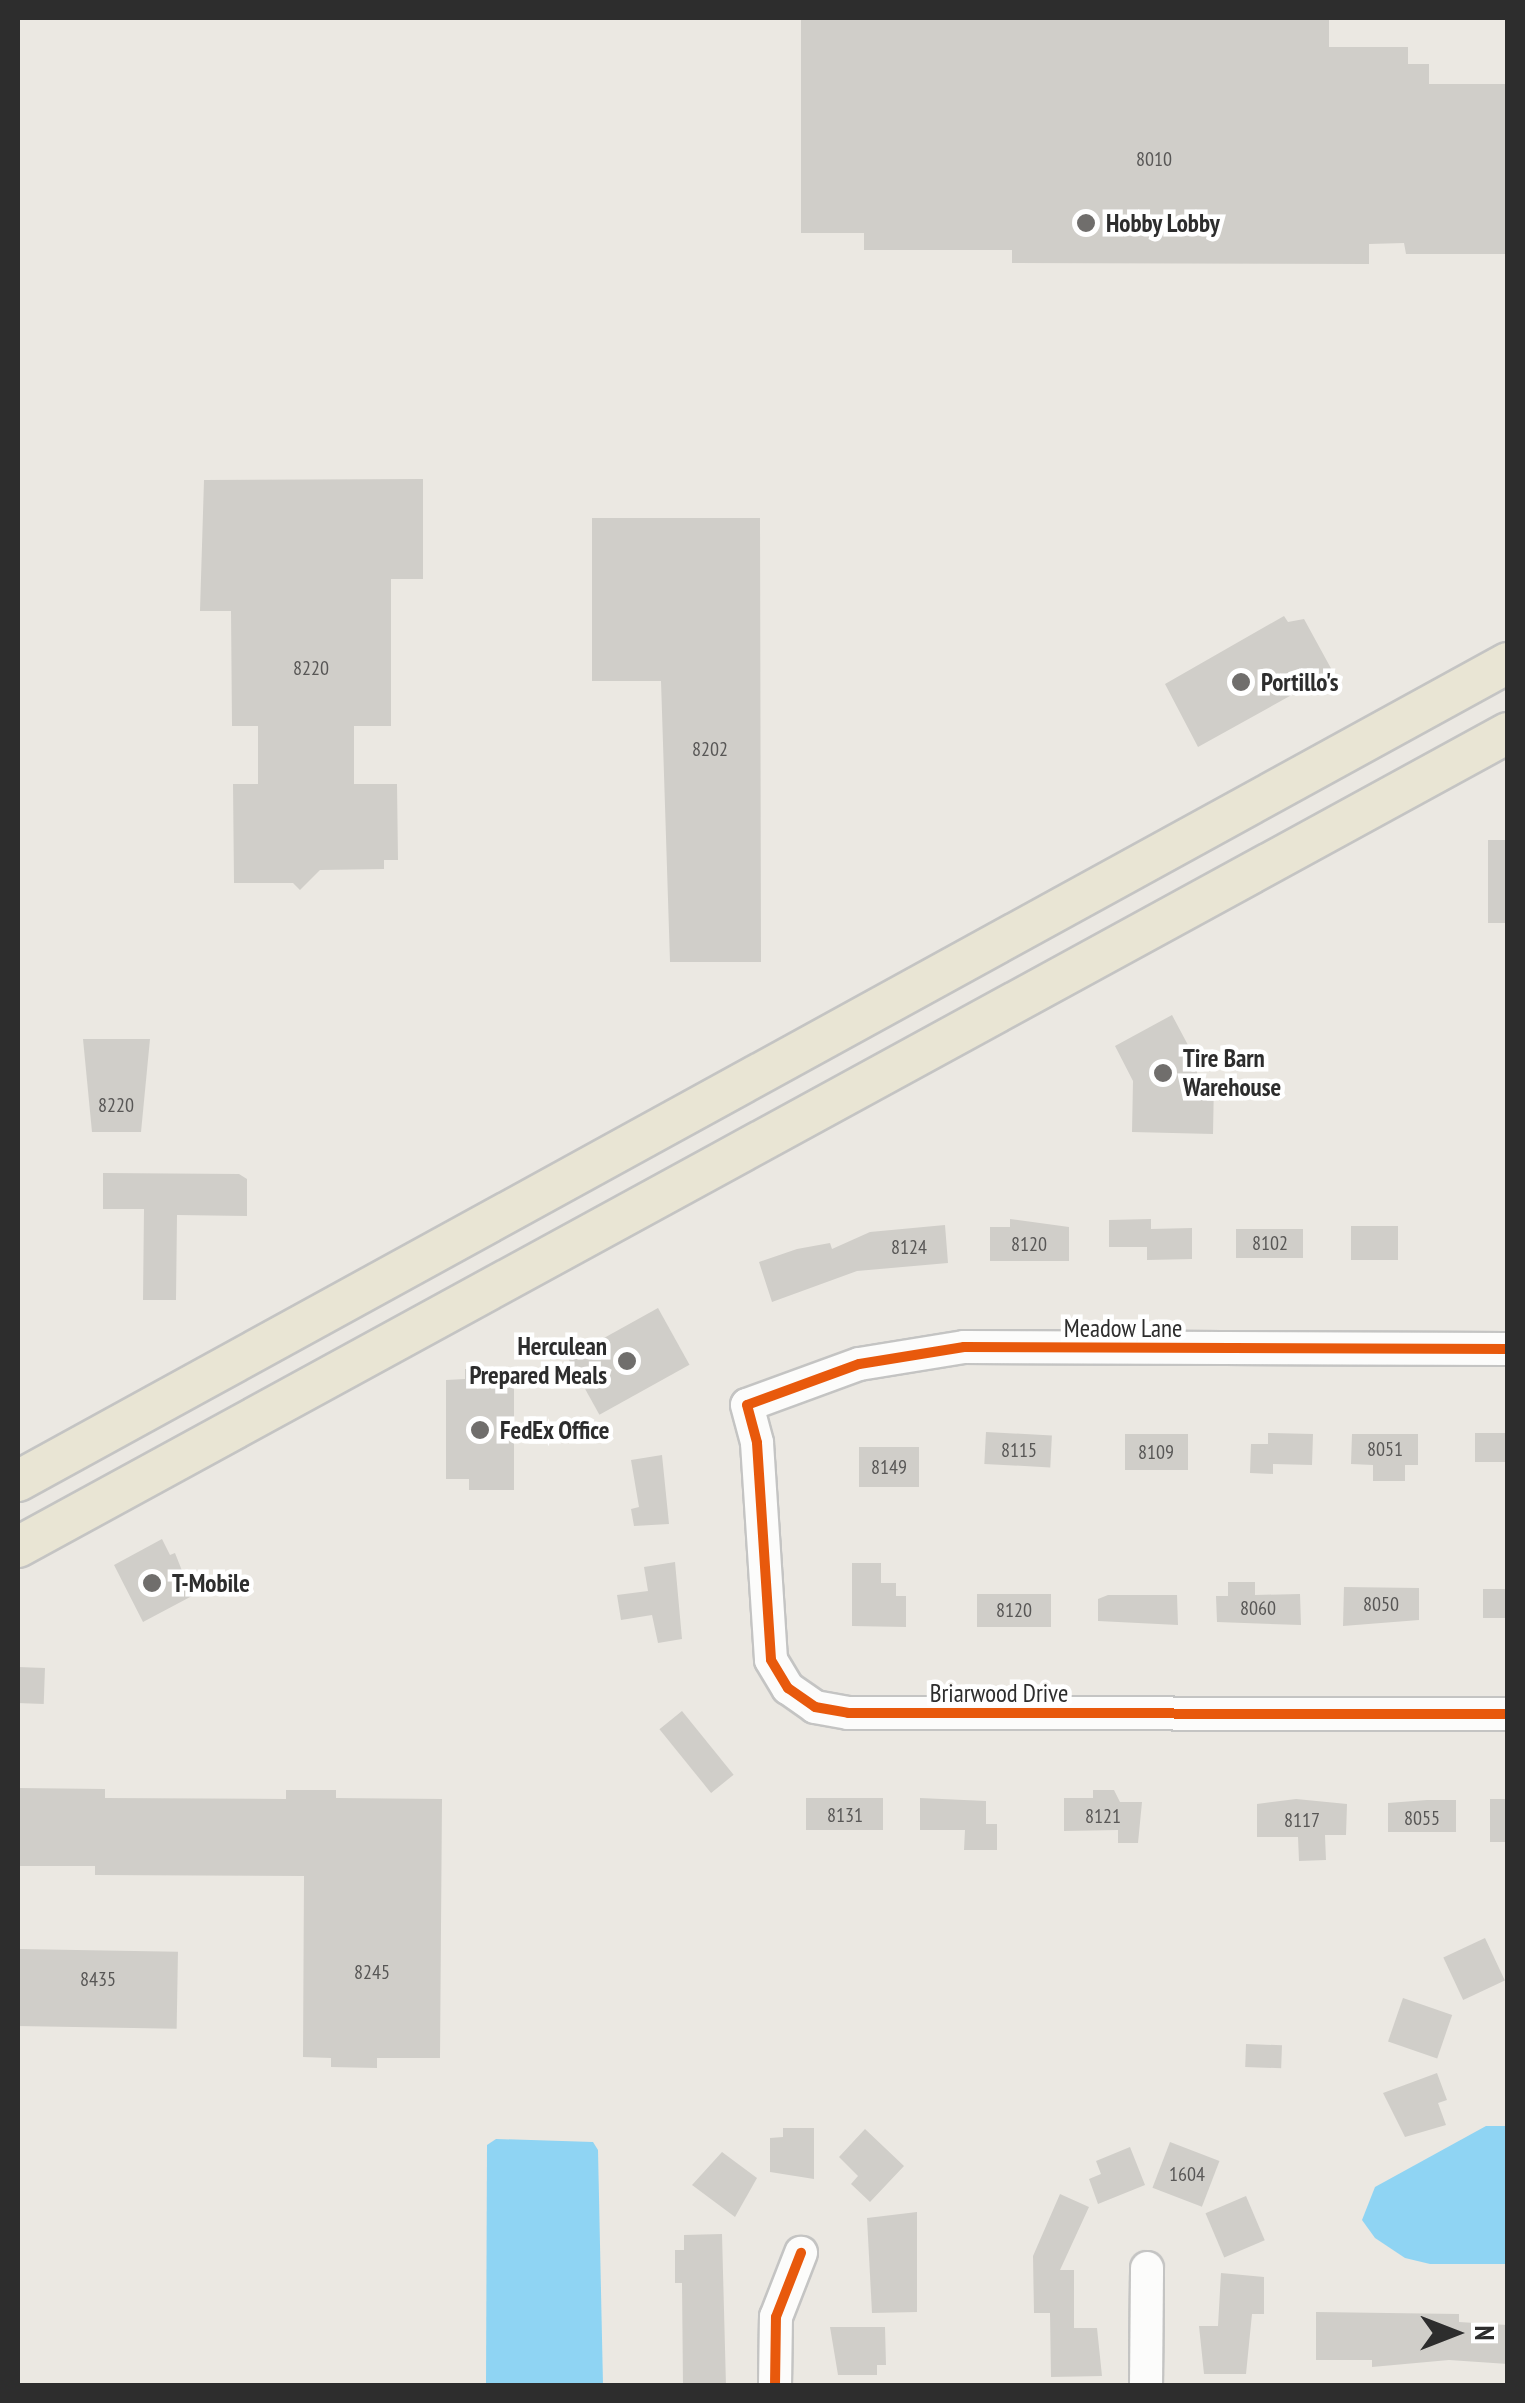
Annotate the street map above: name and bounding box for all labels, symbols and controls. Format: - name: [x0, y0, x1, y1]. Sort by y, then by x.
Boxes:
- house number: 8010: [1136, 147, 1172, 171]
- place label: Hobby Lobby: [1106, 208, 1220, 238]
- marker: Hobby Lobby: [1075, 212, 1097, 234]
- house number: 8220: [293, 656, 329, 680]
- place label: Portillo's: [1261, 667, 1338, 697]
- marker: Portillo's: [1230, 671, 1252, 693]
- house number: 8202: [692, 737, 728, 761]
- place label: Tire Barn Warehouse: [1183, 1044, 1281, 1103]
- marker: Tire Barn Warehouse: [1152, 1062, 1174, 1084]
- house number: 8220: [98, 1093, 134, 1117]
- house number: 8102: [1252, 1231, 1288, 1255]
- house number: 8120: [1011, 1232, 1047, 1256]
- house number: 8124: [891, 1235, 927, 1259]
- street label: Meadow Lane: [1063, 1313, 1183, 1343]
- place label: Herculean Prepared Meals: [469, 1332, 607, 1391]
- marker: Herculean Prepared Meals: [616, 1350, 638, 1372]
- place label: FedEx Office: [500, 1415, 610, 1445]
- marker: FedEx Office: [469, 1419, 491, 1441]
- house number: 8051: [1367, 1437, 1403, 1461]
- house number: 8115: [1001, 1438, 1037, 1462]
- house number: 8109: [1138, 1440, 1174, 1464]
- house number: 8149: [871, 1455, 907, 1479]
- place label: T-Mobile: [172, 1568, 250, 1598]
- marker: T-Mobile: [141, 1572, 163, 1594]
- house number: 8050: [1363, 1592, 1399, 1616]
- house number: 8060: [1240, 1596, 1276, 1620]
- house number: 8120: [996, 1598, 1032, 1622]
- street label: Briarwood Drive: [930, 1678, 1068, 1708]
- house number: 8131: [827, 1803, 863, 1827]
- house number: 8121: [1085, 1804, 1121, 1828]
- house number: 8055: [1404, 1806, 1440, 1830]
- house number: 8117: [1284, 1808, 1320, 1832]
- house number: 8245: [354, 1960, 390, 1984]
- house number: 8435: [80, 1967, 116, 1991]
- house number: 1604: [1169, 2162, 1205, 2186]
- north arrow: [1405, 2283, 1505, 2383]
- text: N: [1467, 2325, 1504, 2341]

